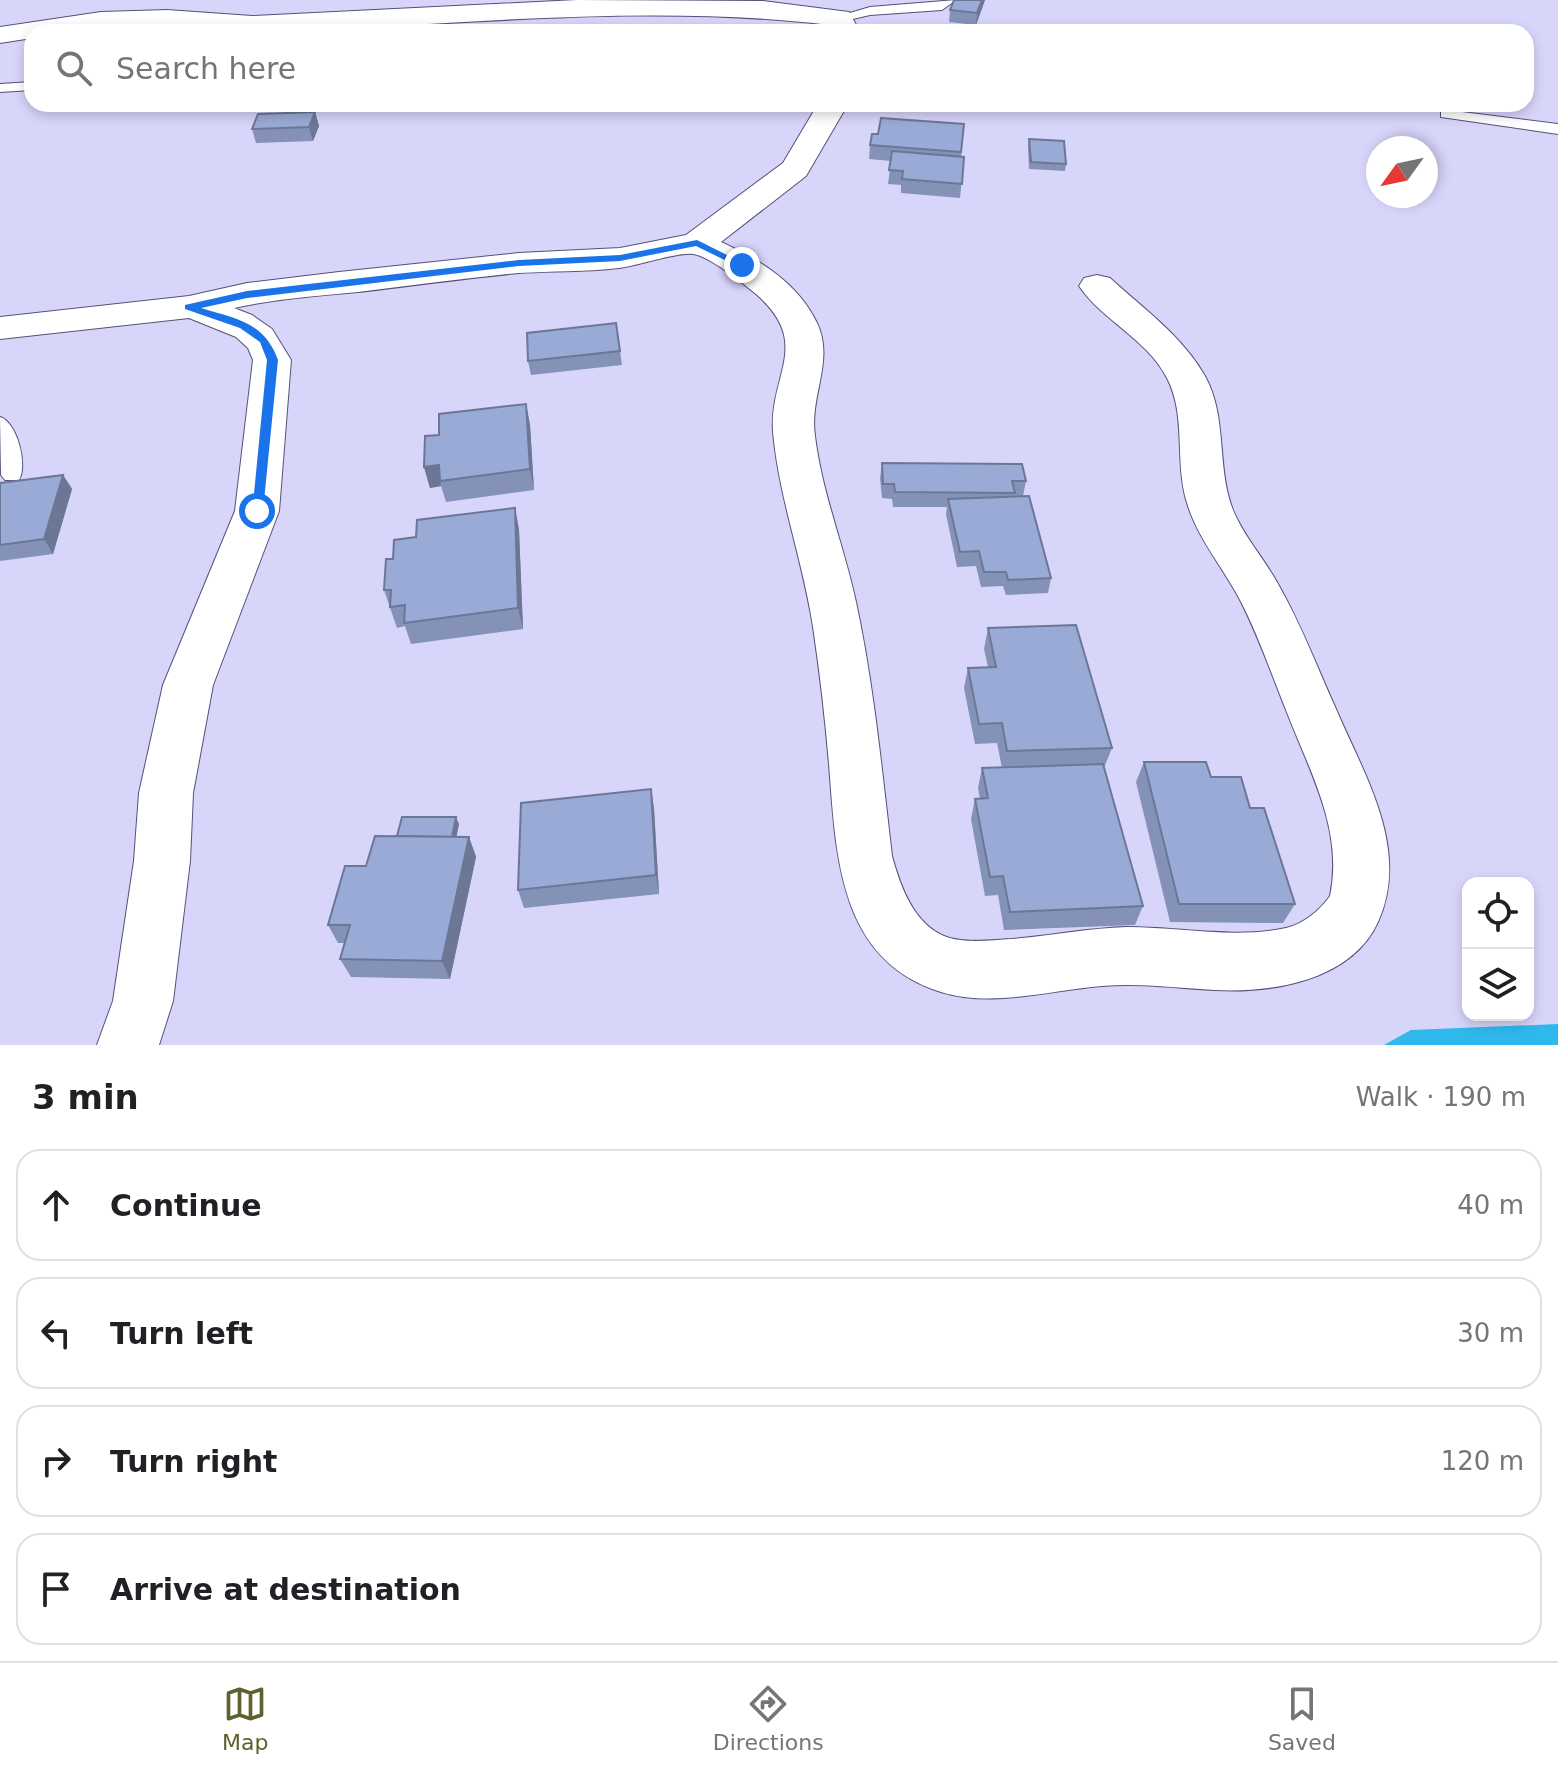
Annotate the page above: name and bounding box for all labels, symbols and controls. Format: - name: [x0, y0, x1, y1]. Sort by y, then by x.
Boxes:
- search box: [24, 24, 1534, 112]
- icon: search: [52, 46, 96, 90]
- text: Search here: [116, 51, 296, 86]
- north arrow: [1366, 136, 1438, 208]
- route end: [724, 247, 760, 283]
- route start: [239, 493, 275, 529]
- map controls: [1462, 877, 1534, 1021]
- button: locate: [1462, 877, 1534, 949]
- button: layers: [1462, 949, 1534, 1021]
- text: 3 min: [32, 1077, 139, 1117]
- text: Walk · 190 m: [1356, 1082, 1526, 1112]
- icon: ahead: [34, 1183, 78, 1227]
- text: Continue: [110, 1188, 262, 1223]
- text: 40 m: [1457, 1190, 1524, 1220]
- icon: left: [34, 1311, 78, 1355]
- text: Turn left: [110, 1316, 253, 1351]
- text: 30 m: [1457, 1318, 1524, 1348]
- icon: right: [34, 1439, 78, 1483]
- text: Turn right: [110, 1444, 277, 1479]
- text: 120 m: [1441, 1446, 1524, 1476]
- icon: arrive: [34, 1567, 78, 1611]
- text: Arrive at destination: [110, 1572, 461, 1607]
- tab: Map: [222, 1682, 269, 1755]
- tab: Directions: [713, 1682, 824, 1755]
- tab: Saved: [1268, 1682, 1336, 1755]

